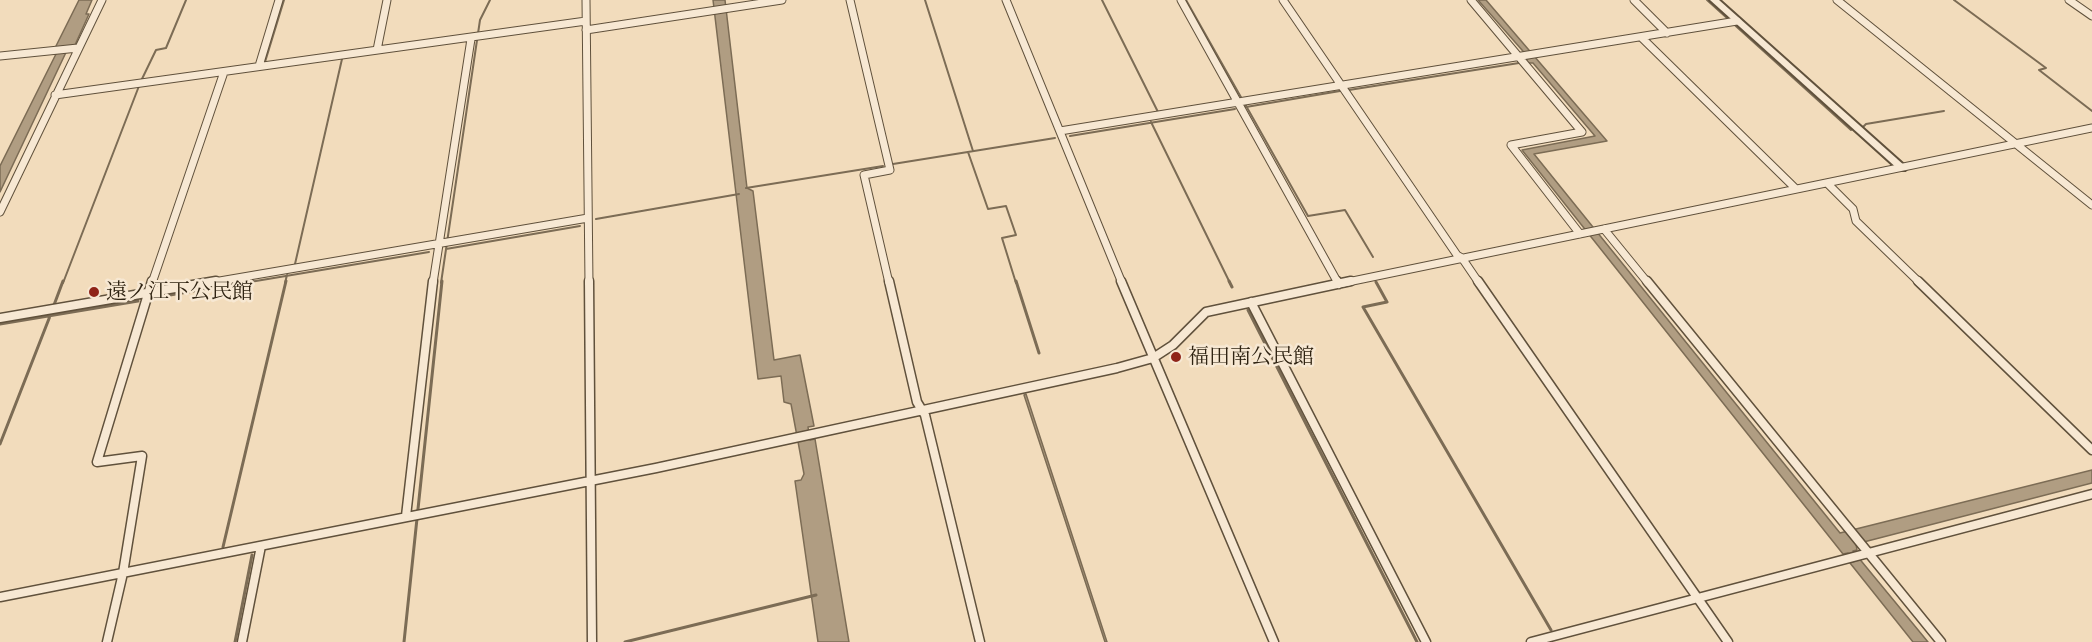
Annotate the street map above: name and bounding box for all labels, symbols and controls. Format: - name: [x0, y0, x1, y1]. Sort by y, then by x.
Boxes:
- place label: 遠ノ江下公民館: [106, 279, 253, 305]
- marker: 遠ノ江下公民館: [87, 285, 101, 299]
- place label: 福田南公民館: [1188, 344, 1314, 370]
- marker: 福田南公民館: [1169, 350, 1183, 364]

